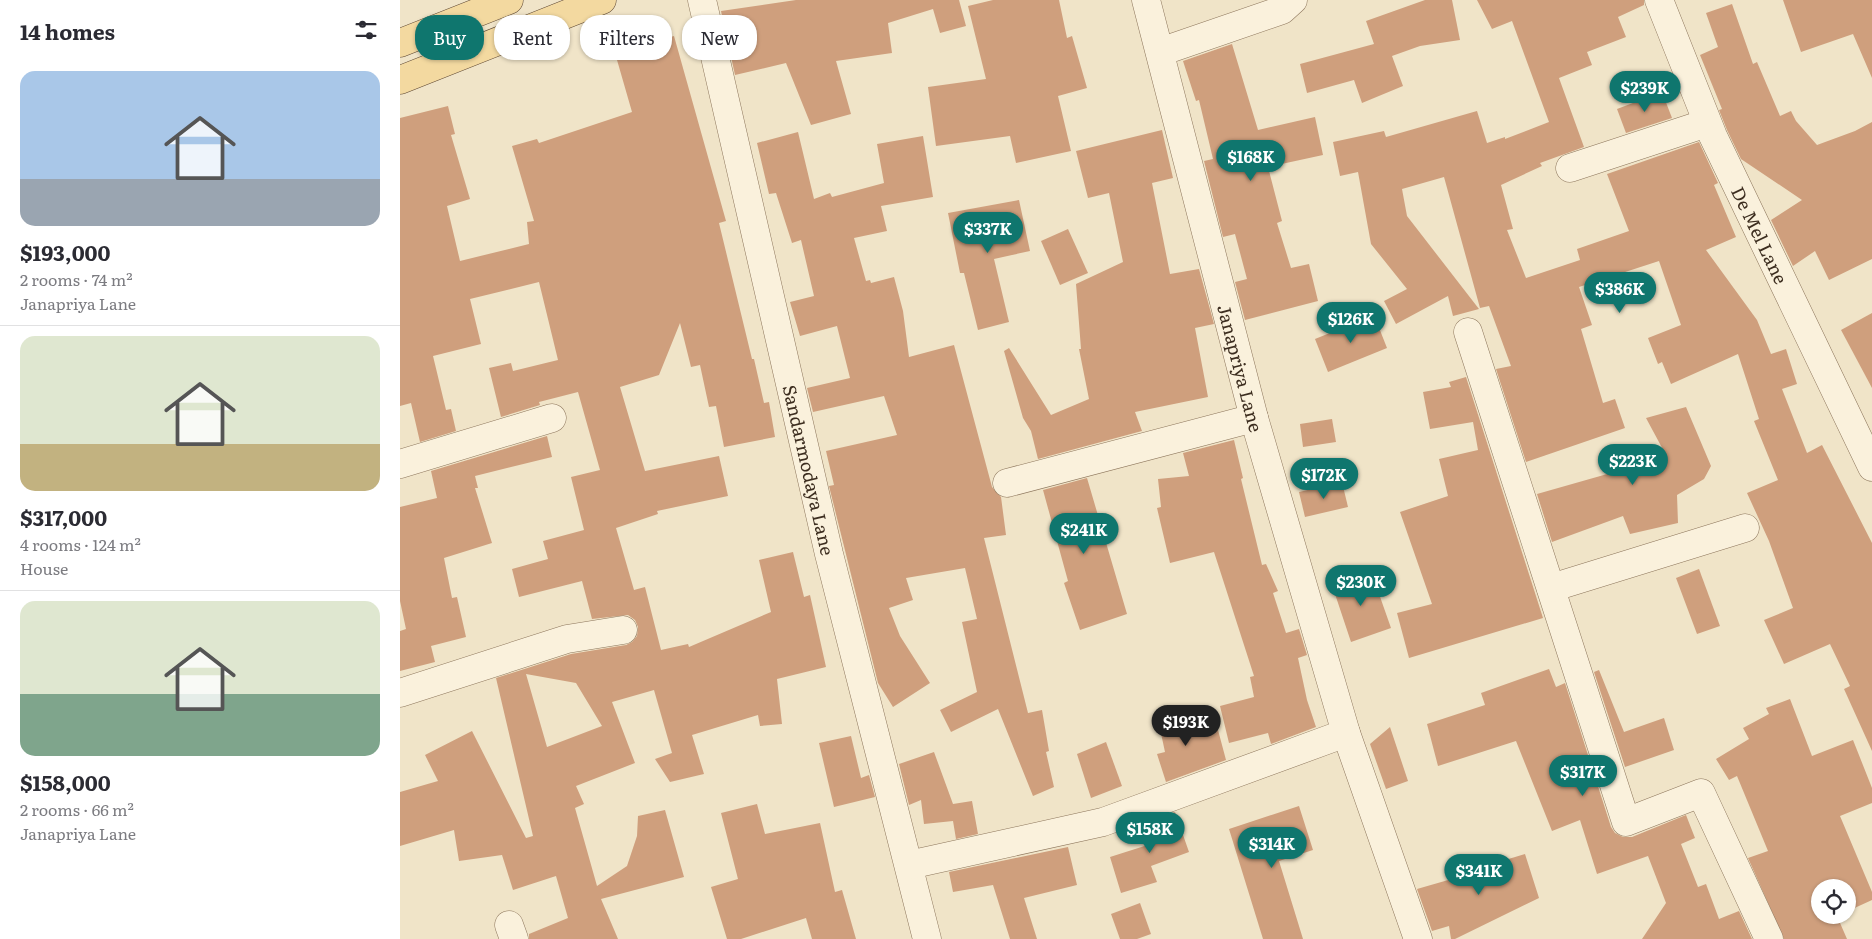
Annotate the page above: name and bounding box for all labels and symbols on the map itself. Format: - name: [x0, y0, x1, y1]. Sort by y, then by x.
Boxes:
- pin: $239K: [1610, 70, 1680, 113]
- pin: $168K: [1216, 140, 1286, 182]
- street label: De Mel Lane: [1726, 182, 1795, 288]
- pin: $337K: [953, 212, 1023, 254]
- pin: $386K: [1585, 272, 1655, 314]
- street label: Janapriya Lane: [1212, 301, 1271, 435]
- pin: $126K: [1316, 302, 1386, 344]
- street label: Sandarmodaya Lane: [777, 382, 842, 558]
- pin: $223K: [1598, 444, 1668, 486]
- pin: $172K: [1289, 458, 1359, 500]
- pin: $241K: [1049, 512, 1119, 555]
- pin: $230K: [1326, 564, 1396, 607]
- pin: $193K: [1151, 704, 1221, 747]
- pin: $317K: [1548, 754, 1618, 797]
- pin: $158K: [1115, 812, 1185, 854]
- pin: $314K: [1237, 826, 1307, 869]
- pin: $341K: [1444, 854, 1514, 896]

